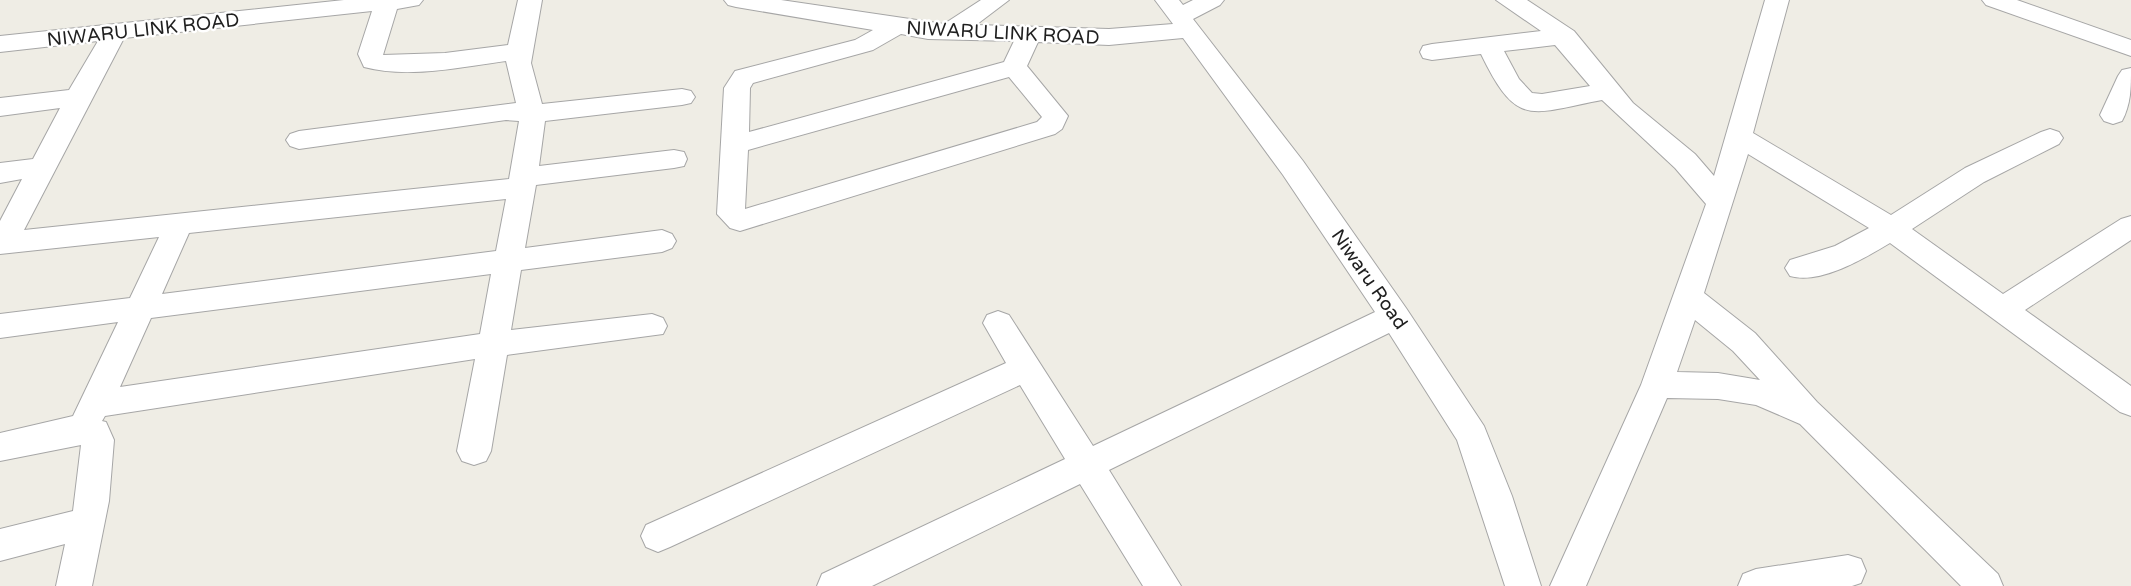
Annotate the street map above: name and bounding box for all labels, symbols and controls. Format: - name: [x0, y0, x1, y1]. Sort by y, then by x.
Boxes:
- street label: NIWARU LINK ROAD: [46, 9, 240, 51]
- street label: NIWARU LINK ROAD: [906, 17, 1100, 49]
- street label: Niwaru Road: [1327, 225, 1412, 334]

